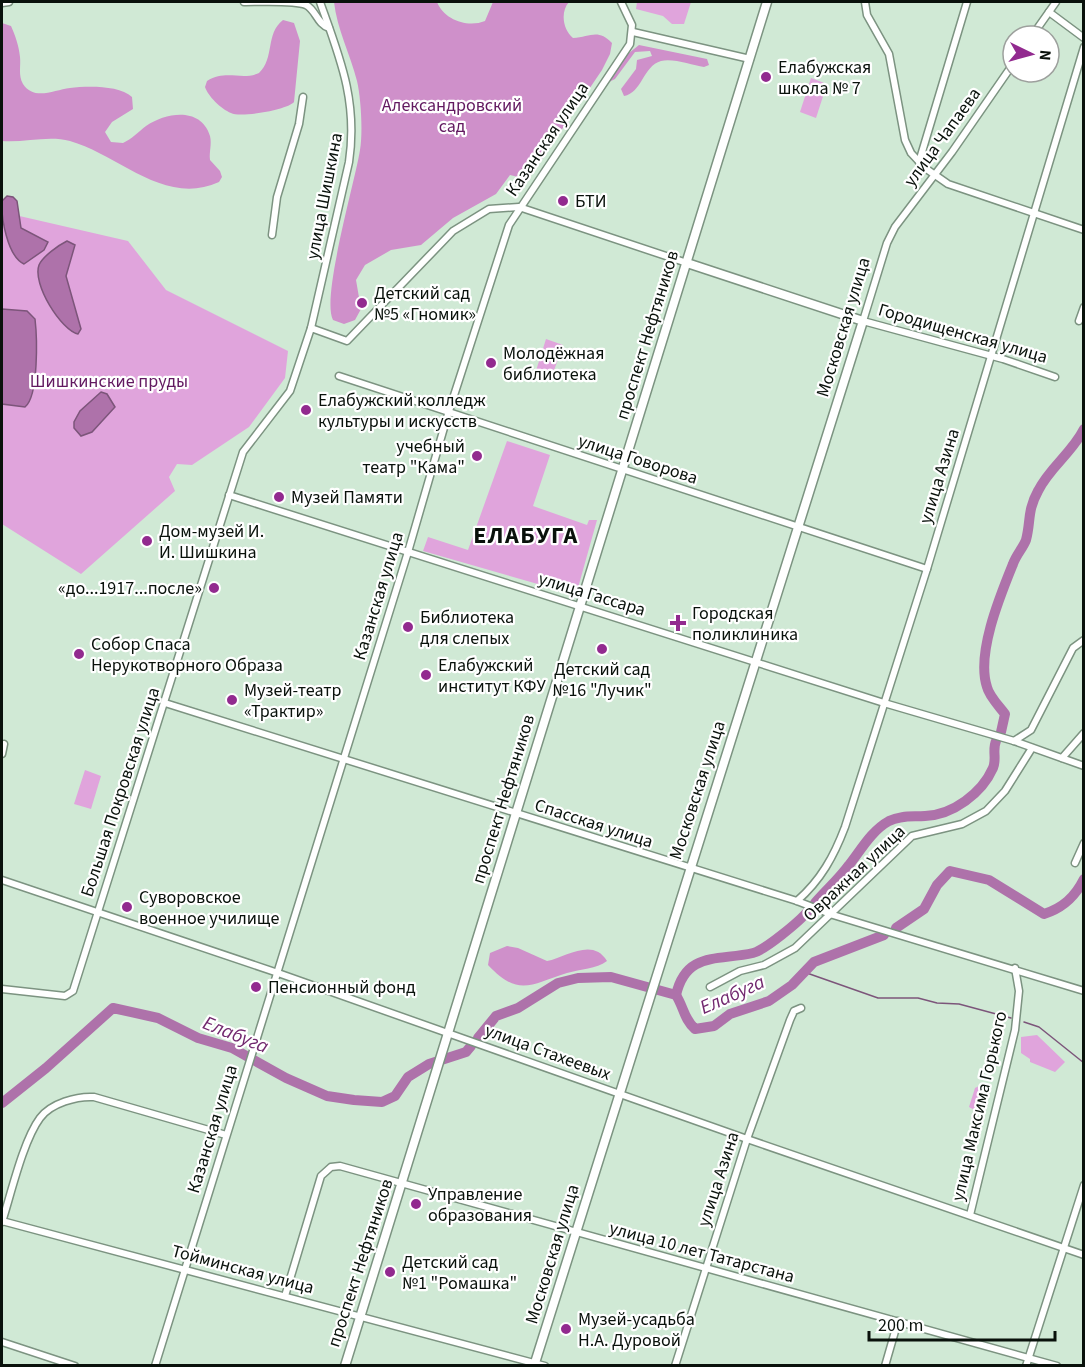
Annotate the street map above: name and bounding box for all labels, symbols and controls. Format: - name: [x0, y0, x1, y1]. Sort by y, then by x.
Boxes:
- north arrow: [1001, 24, 1061, 84]
- text: N: [1034, 49, 1056, 61]
- place label: Елабужская школа № 7: [778, 55, 871, 101]
- marker: Елабужская школа № 7: [759, 70, 773, 84]
- street label: Казанская улица: [500, 77, 595, 201]
- street label: улица Чапаева: [898, 83, 987, 192]
- park label: Александровский сад: [382, 93, 522, 139]
- street label: улица Шишкина: [300, 131, 349, 262]
- place label: БТИ: [575, 189, 607, 214]
- marker: БТИ: [556, 194, 570, 208]
- street label: проспект Нефтяников: [610, 248, 685, 423]
- street label: Московская улица: [810, 254, 877, 400]
- place label: Детский сад №5 «Гномик»: [374, 281, 476, 327]
- marker: Детский сад №5 «Гномик»: [355, 296, 369, 310]
- street label: Городищенская улица: [875, 297, 1050, 370]
- place label: Молодёжная библиотека: [503, 341, 604, 387]
- marker: Молодёжная библиотека: [484, 356, 498, 370]
- park label: Шишкинские пруды: [30, 369, 188, 394]
- place label: Елабужский колледж культуры и искусств: [318, 388, 486, 434]
- marker: Елабужский колледж культуры и искусств: [299, 403, 313, 417]
- street label: улица Азина: [913, 425, 966, 527]
- street label: улица Говорова: [575, 428, 701, 491]
- place label: учебный театр "Кама": [362, 434, 465, 480]
- marker: учебный театр "Кама": [470, 449, 484, 463]
- place label: Музей Памяти: [291, 485, 403, 510]
- marker: Музей Памяти: [272, 490, 286, 504]
- district label: ЕЛАБУГА: [473, 518, 579, 553]
- place label: Дом-музей И. И. Шишкина: [159, 519, 264, 565]
- street label: Казанская улица: [347, 529, 410, 663]
- marker: Дом-музей И. И. Шишкина: [140, 534, 154, 548]
- street label: улица Гассара: [535, 566, 649, 623]
- place label: «до...1917...после»: [58, 576, 202, 601]
- marker: «до...1917...после»: [207, 581, 221, 595]
- place label: Городская поликлиника: [692, 601, 798, 647]
- place label: Библиотека для слепых: [420, 605, 514, 651]
- marker: Городская поликлиника: [669, 614, 687, 632]
- marker: Библиотека для слепых: [401, 620, 415, 634]
- place label: Собор Спаса Нерукотворного Образа: [91, 632, 283, 678]
- marker: Детский сад №16 "Лучик": [595, 642, 609, 656]
- marker: Собор Спаса Нерукотворного Образа: [72, 647, 86, 661]
- place label: Елабужский институт КФУ: [438, 653, 546, 699]
- place label: Детский сад №16 "Лучик": [552, 657, 652, 703]
- marker: Елабужский институт КФУ: [419, 668, 433, 682]
- place label: Музей-театр «Трактир»: [244, 678, 342, 724]
- street label: Большая Покровская улица: [75, 684, 166, 900]
- marker: Музей-театр «Трактир»: [225, 693, 239, 707]
- street label: проспект Нефтяников: [466, 712, 541, 887]
- street label: Московская улица: [663, 718, 732, 863]
- street label: Спасская улица: [531, 793, 656, 854]
- street label: Овражная улица: [798, 819, 911, 927]
- place label: Суворовское военное училище: [139, 885, 280, 931]
- marker: Суворовское военное училище: [120, 900, 134, 914]
- water label: Елабуга: [695, 968, 770, 1022]
- place label: Пенсионный фонд: [268, 975, 416, 1000]
- marker: Пенсионный фонд: [249, 980, 263, 994]
- water label: Елабуга: [199, 1009, 273, 1061]
- street label: улица Максима Горького: [945, 1009, 1014, 1204]
- street label: улица Стахеевых: [481, 1018, 614, 1087]
- street label: Казанская улица: [181, 1062, 244, 1196]
- street label: улица Азина: [691, 1129, 746, 1230]
- street label: проспект Нефтяников: [321, 1176, 399, 1350]
- street label: Московская улица: [519, 1181, 586, 1327]
- place label: Управление образования: [428, 1182, 532, 1228]
- marker: Управление образования: [409, 1197, 423, 1211]
- street label: улица 10 лет Татарстана: [606, 1216, 797, 1289]
- street label: Тойминская улица: [169, 1238, 317, 1300]
- place label: Детский сад №1 "Ромашка": [402, 1250, 517, 1296]
- marker: Детский сад №1 "Ромашка": [383, 1265, 397, 1279]
- scale bar: [869, 1304, 1055, 1342]
- place label: Музей-усадьба Н.А. Дуровой: [578, 1307, 695, 1353]
- text: 200 m: [878, 1313, 923, 1338]
- marker: Музей-усадьба Н.А. Дуровой: [559, 1322, 573, 1336]

